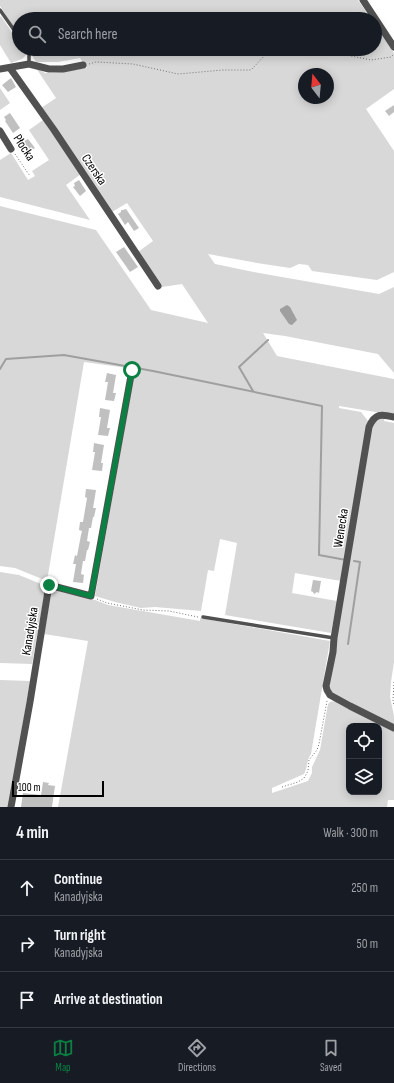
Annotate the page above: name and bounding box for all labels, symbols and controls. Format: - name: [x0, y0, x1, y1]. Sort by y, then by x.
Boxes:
- search box: [12, 12, 382, 56]
- icon: search: [26, 23, 48, 45]
- text: Search here: [58, 25, 118, 44]
- north arrow: [298, 68, 334, 104]
- street label: Płocka: [10, 131, 39, 164]
- street label: Czerska: [78, 151, 110, 188]
- route start: [123, 361, 141, 379]
- street label: Wenecka: [330, 507, 352, 549]
- route end: [40, 576, 58, 594]
- street label: Kanadyjska: [18, 606, 42, 657]
- map controls: [346, 723, 382, 795]
- button: locate: [346, 723, 382, 759]
- button: layers: [346, 759, 382, 795]
- scale bar: [12, 779, 104, 798]
- text: 100 m: [18, 781, 40, 794]
- text: 4 min: [16, 823, 49, 843]
- text: Walk · 300 m: [323, 825, 378, 841]
- text: Continue: [54, 870, 103, 889]
- icon: ahead: [16, 877, 38, 899]
- text: 250 m: [351, 880, 378, 896]
- text: Kanadyjska: [54, 889, 103, 905]
- text: Turn right: [54, 926, 106, 945]
- icon: right: [16, 933, 38, 955]
- text: 50 m: [357, 936, 378, 952]
- text: Kanadyjska: [54, 945, 103, 961]
- icon: arrive: [16, 989, 38, 1011]
- text: Arrive at destination: [54, 990, 163, 1009]
- tab: Map: [52, 1037, 74, 1074]
- tab: Directions: [178, 1037, 216, 1074]
- tab: Saved: [320, 1037, 342, 1074]

